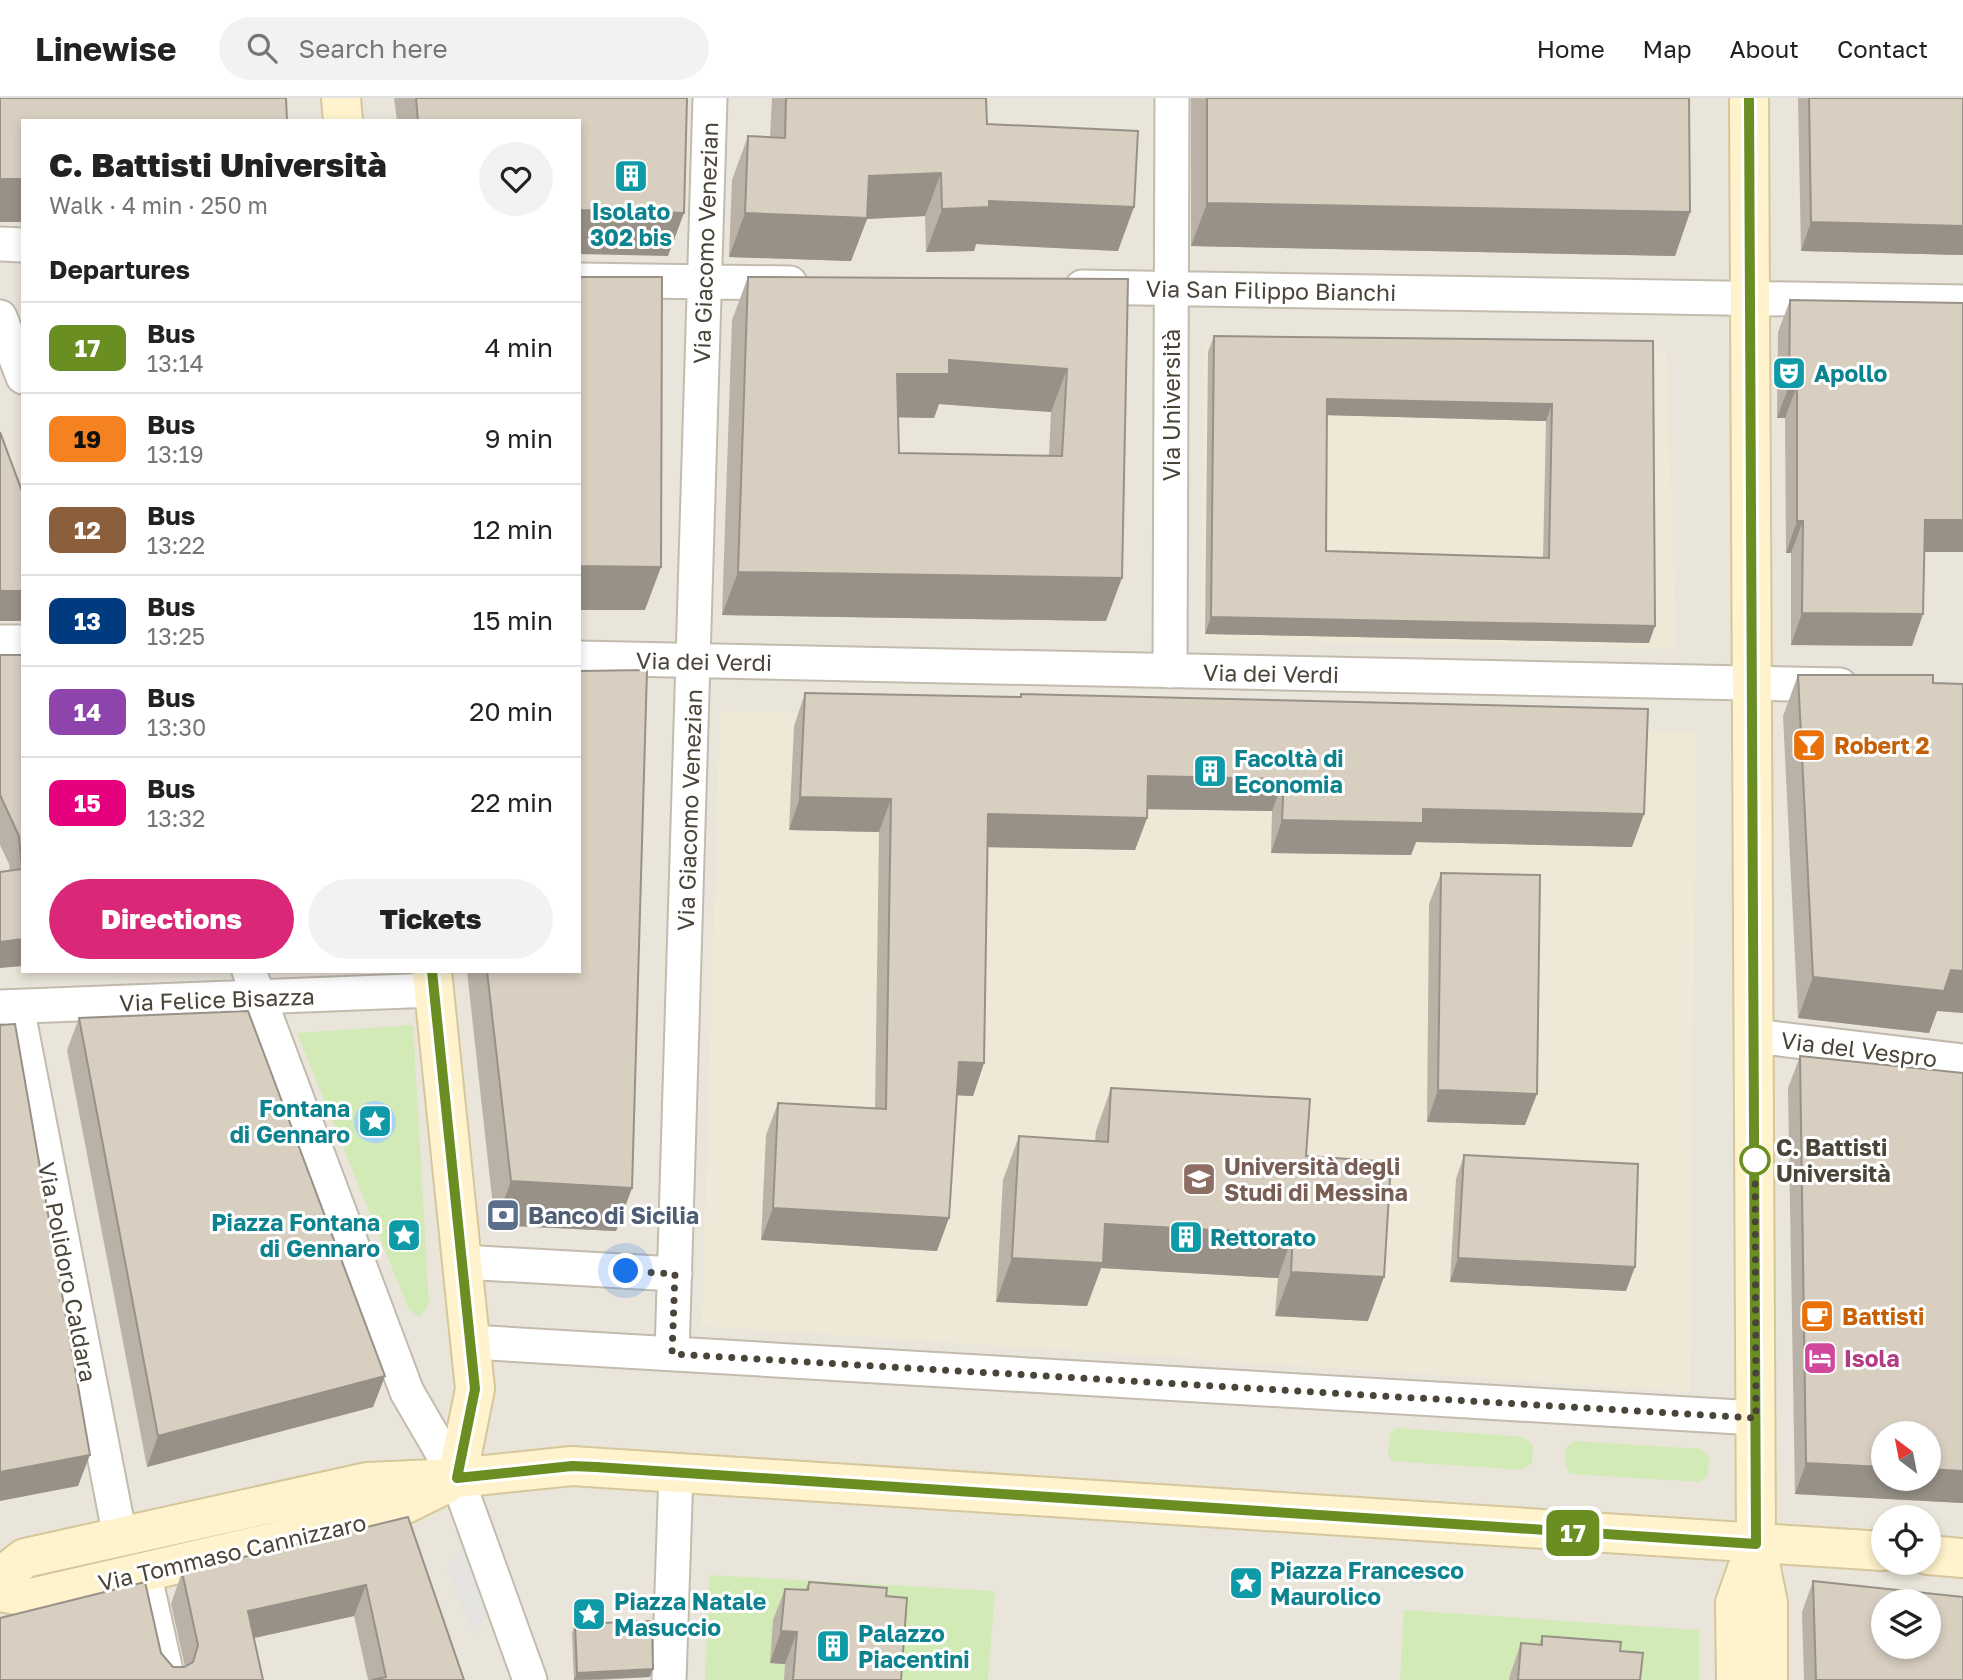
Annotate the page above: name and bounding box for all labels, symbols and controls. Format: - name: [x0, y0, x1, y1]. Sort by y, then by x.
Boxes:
- search box: [219, 17, 709, 80]
- text: Linewise: [35, 29, 177, 68]
- icon: search: [243, 29, 281, 67]
- text: Search here: [299, 33, 448, 64]
- text: Home: [1537, 34, 1605, 63]
- text: Map: [1643, 34, 1692, 63]
- text: About: [1730, 34, 1799, 63]
- text: Contact: [1837, 34, 1928, 63]
- street label: Via Giacomo Venezian: [687, 122, 723, 364]
- button: heart: [479, 142, 553, 216]
- text: C. Battisti Università: [49, 145, 387, 184]
- building icon: Isolato 302 bis: [612, 157, 650, 195]
- text: Walk · 4 min · 250 m: [49, 191, 268, 219]
- place label: Isolato 302 bis: [590, 197, 672, 251]
- text: Departures: [49, 254, 190, 285]
- street label: Via San Filippo Bianchi: [1145, 274, 1397, 306]
- text: Bus: [147, 318, 195, 349]
- street label: Via Università: [1157, 329, 1185, 481]
- text: 4 min: [485, 332, 553, 363]
- text: 17: [75, 333, 100, 362]
- text: 13:14: [147, 349, 204, 377]
- theatre icon: Apollo: [1770, 354, 1808, 392]
- place label: Apollo: [1814, 359, 1888, 387]
- text: Bus: [147, 409, 195, 440]
- text: 9 min: [485, 423, 553, 454]
- text: 19: [74, 424, 101, 453]
- text: 13:19: [147, 440, 204, 468]
- text: Bus: [147, 500, 195, 531]
- text: 12 min: [473, 514, 553, 545]
- text: 12: [74, 515, 101, 544]
- text: 13:22: [147, 531, 205, 559]
- text: Bus: [147, 591, 195, 622]
- text: 15 min: [473, 605, 553, 636]
- text: 13: [74, 606, 101, 635]
- text: 13:25: [147, 622, 205, 650]
- street label: Via dei Verdi: [636, 646, 772, 676]
- street label: Via dei Verdi: [1203, 658, 1339, 688]
- text: Bus: [147, 682, 195, 713]
- street label: Via Giacomo Venezian: [671, 689, 707, 931]
- text: 20 min: [469, 696, 553, 727]
- text: 14: [74, 697, 101, 726]
- text: 13:30: [147, 713, 206, 741]
- bar icon: Robert 2: [1790, 726, 1828, 764]
- place label: Robert 2: [1834, 731, 1930, 759]
- place label: Facoltà di Economia: [1234, 744, 1344, 798]
- building icon: Facoltà di Economia: [1191, 752, 1229, 790]
- text: Bus: [147, 773, 195, 804]
- text: 22 min: [470, 787, 553, 818]
- text: 15: [74, 788, 101, 817]
- text: 13:32: [147, 804, 205, 832]
- button: Directions: [49, 879, 294, 959]
- button: Tickets: [308, 879, 553, 959]
- street label: Via Felice Bisazza: [119, 982, 315, 1016]
- street label: Via del Vespro: [1779, 1026, 1939, 1072]
- place label: Fontana di Gennaro: [230, 1094, 350, 1148]
- place icon: Fontana di Gennaro: [356, 1102, 394, 1140]
- place label: C. Battisti Università: [1776, 1133, 1891, 1187]
- marker: C. Battisti Università: [1740, 1145, 1770, 1175]
- place label: Università degli Studi di Messina: [1224, 1152, 1408, 1206]
- street label: Via Polidoro Caldara: [33, 1160, 103, 1384]
- school or university icon: Università degli Studi di Messina: [1180, 1160, 1218, 1198]
- bank icon: Banco di Sicilia: [484, 1196, 522, 1234]
- place label: Banco di Sicilia: [528, 1201, 699, 1229]
- place label: Piazza Fontana di Gennaro: [211, 1208, 380, 1262]
- place icon: Piazza Fontana di Gennaro: [385, 1216, 423, 1254]
- building icon: Rettorato: [1167, 1218, 1205, 1256]
- place label: Rettorato: [1210, 1223, 1316, 1251]
- your location: [608, 1253, 643, 1288]
- cafe icon: Battisti: [1798, 1297, 1836, 1335]
- place label: Battisti: [1842, 1302, 1924, 1330]
- hotel icon: Isola: [1801, 1339, 1839, 1377]
- place label: Isola: [1844, 1344, 1900, 1372]
- north arrow: [1871, 1421, 1941, 1491]
- map controls: [1871, 1421, 1941, 1659]
- button: locate: [1871, 1505, 1941, 1575]
- street label: Via Tommaso Cannizzaro: [95, 1508, 369, 1596]
- line badge: 17: [1542, 1510, 1604, 1556]
- text: 17: [1560, 1518, 1586, 1547]
- place label: Piazza Francesco Maurolico: [1270, 1556, 1464, 1610]
- place icon: Piazza Francesco Maurolico: [1227, 1564, 1265, 1602]
- place label: Piazza Natale Masuccio: [614, 1587, 766, 1641]
- button: layers: [1871, 1589, 1941, 1659]
- place icon: Piazza Natale Masuccio: [570, 1595, 608, 1633]
- place label: Palazzo Piacentini: [858, 1619, 969, 1673]
- building icon: Palazzo Piacentini: [814, 1627, 852, 1665]

